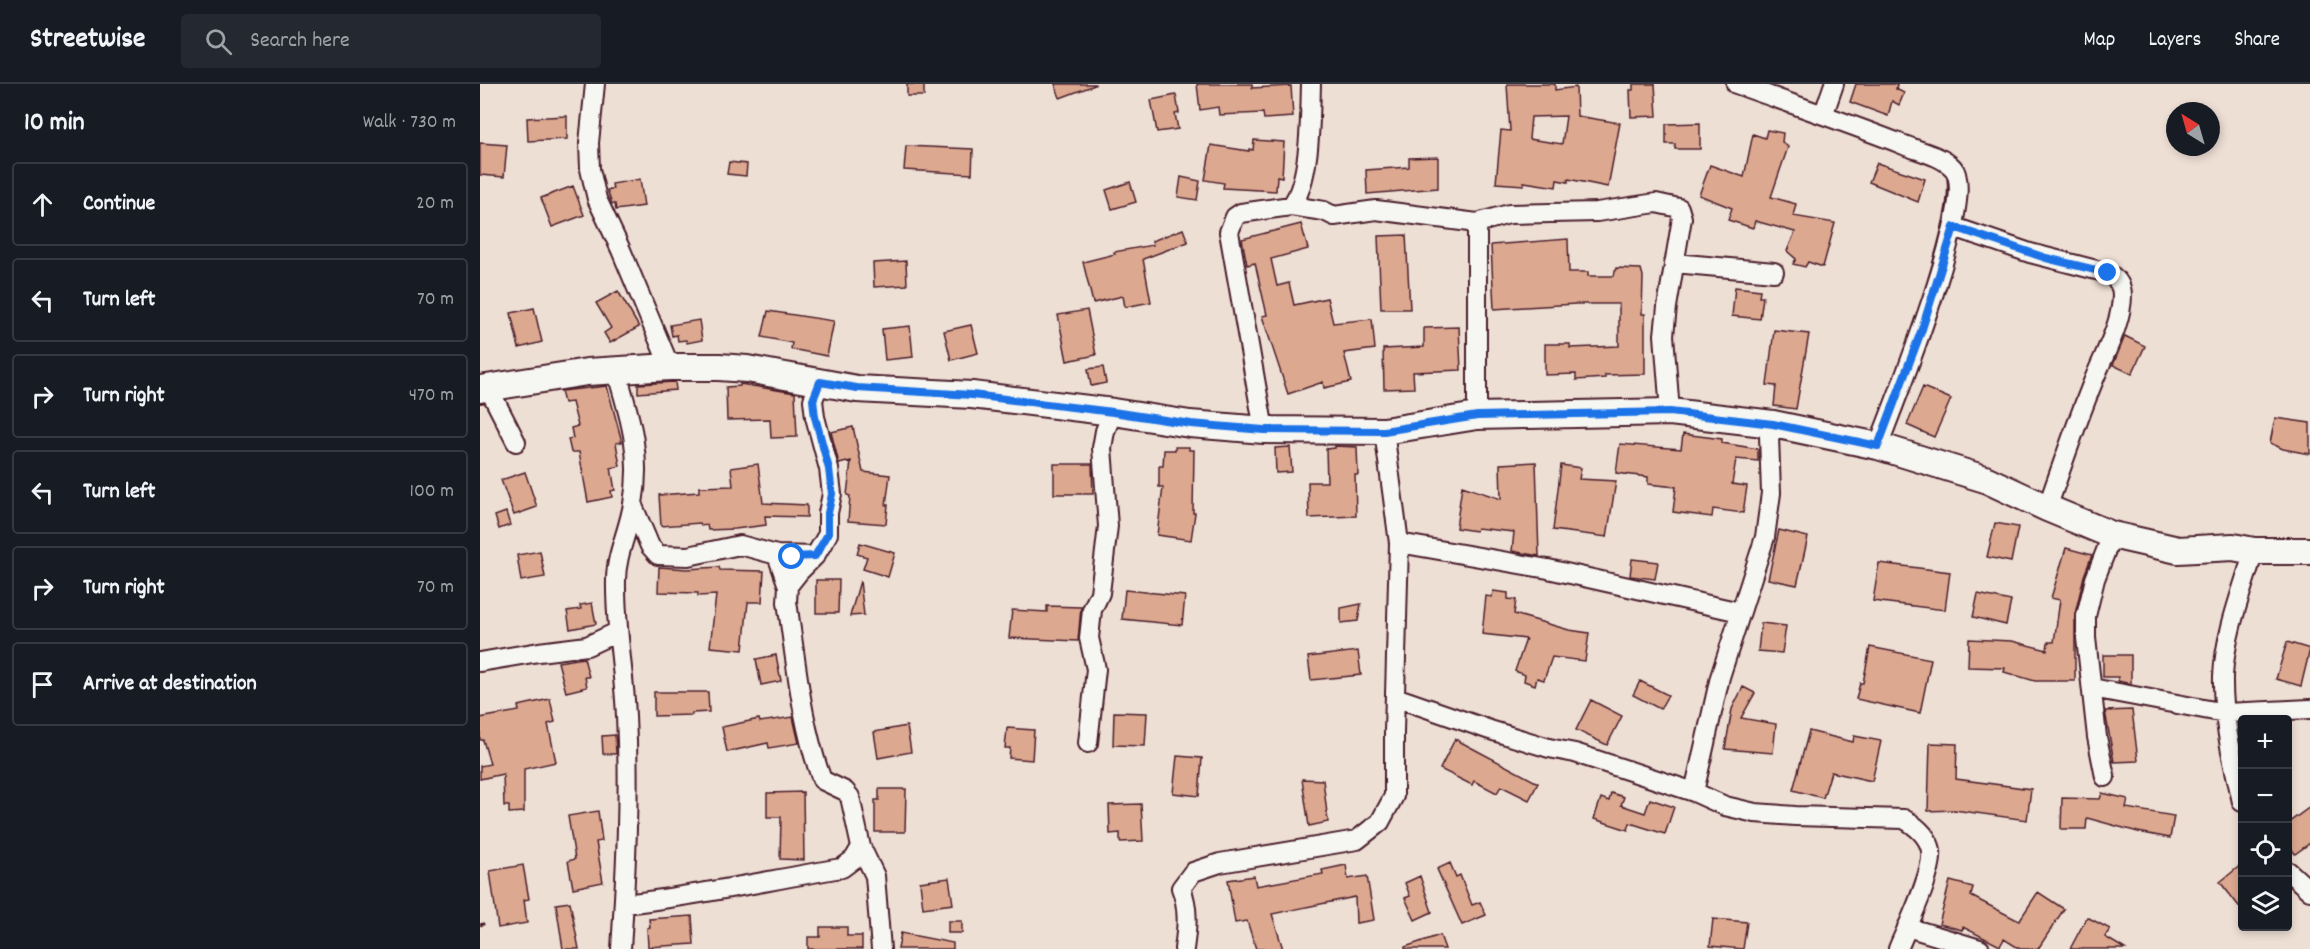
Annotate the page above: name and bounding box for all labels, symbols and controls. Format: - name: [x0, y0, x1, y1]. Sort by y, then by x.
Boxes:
- search box: [181, 14, 601, 68]
- text: Streetwise: [30, 21, 145, 61]
- icon: search: [202, 25, 235, 58]
- text: Search here: [250, 26, 350, 57]
- text: Map: [2084, 26, 2115, 56]
- text: Layers: [2148, 26, 2201, 56]
- text: Share: [2234, 26, 2280, 56]
- north arrow: [2166, 102, 2220, 156]
- text: 10 min: [24, 105, 84, 142]
- text: Walk · 730 m: [363, 109, 456, 137]
- icon: ahead: [26, 188, 59, 221]
- text: Continue: [83, 189, 155, 220]
- text: 20 m: [416, 190, 454, 218]
- route end: [2094, 259, 2120, 285]
- icon: left: [26, 284, 59, 317]
- text: Turn left: [83, 285, 155, 316]
- text: 70 m: [417, 286, 454, 314]
- icon: right: [26, 380, 59, 413]
- text: Turn right: [83, 381, 165, 412]
- text: 470 m: [409, 382, 454, 410]
- icon: left: [26, 476, 59, 509]
- text: Turn left: [83, 477, 155, 508]
- text: 100 m: [410, 478, 454, 506]
- route start: [778, 543, 804, 569]
- icon: right: [26, 572, 59, 605]
- text: Turn right: [83, 573, 165, 604]
- text: 70 m: [417, 574, 454, 602]
- icon: arrive: [26, 668, 59, 701]
- text: Arrive at destination: [83, 669, 257, 700]
- map controls: [2238, 715, 2292, 931]
- button: +: [2238, 715, 2292, 769]
- button: −: [2238, 769, 2292, 823]
- button: locate: [2238, 823, 2292, 877]
- button: layers: [2238, 877, 2292, 931]

